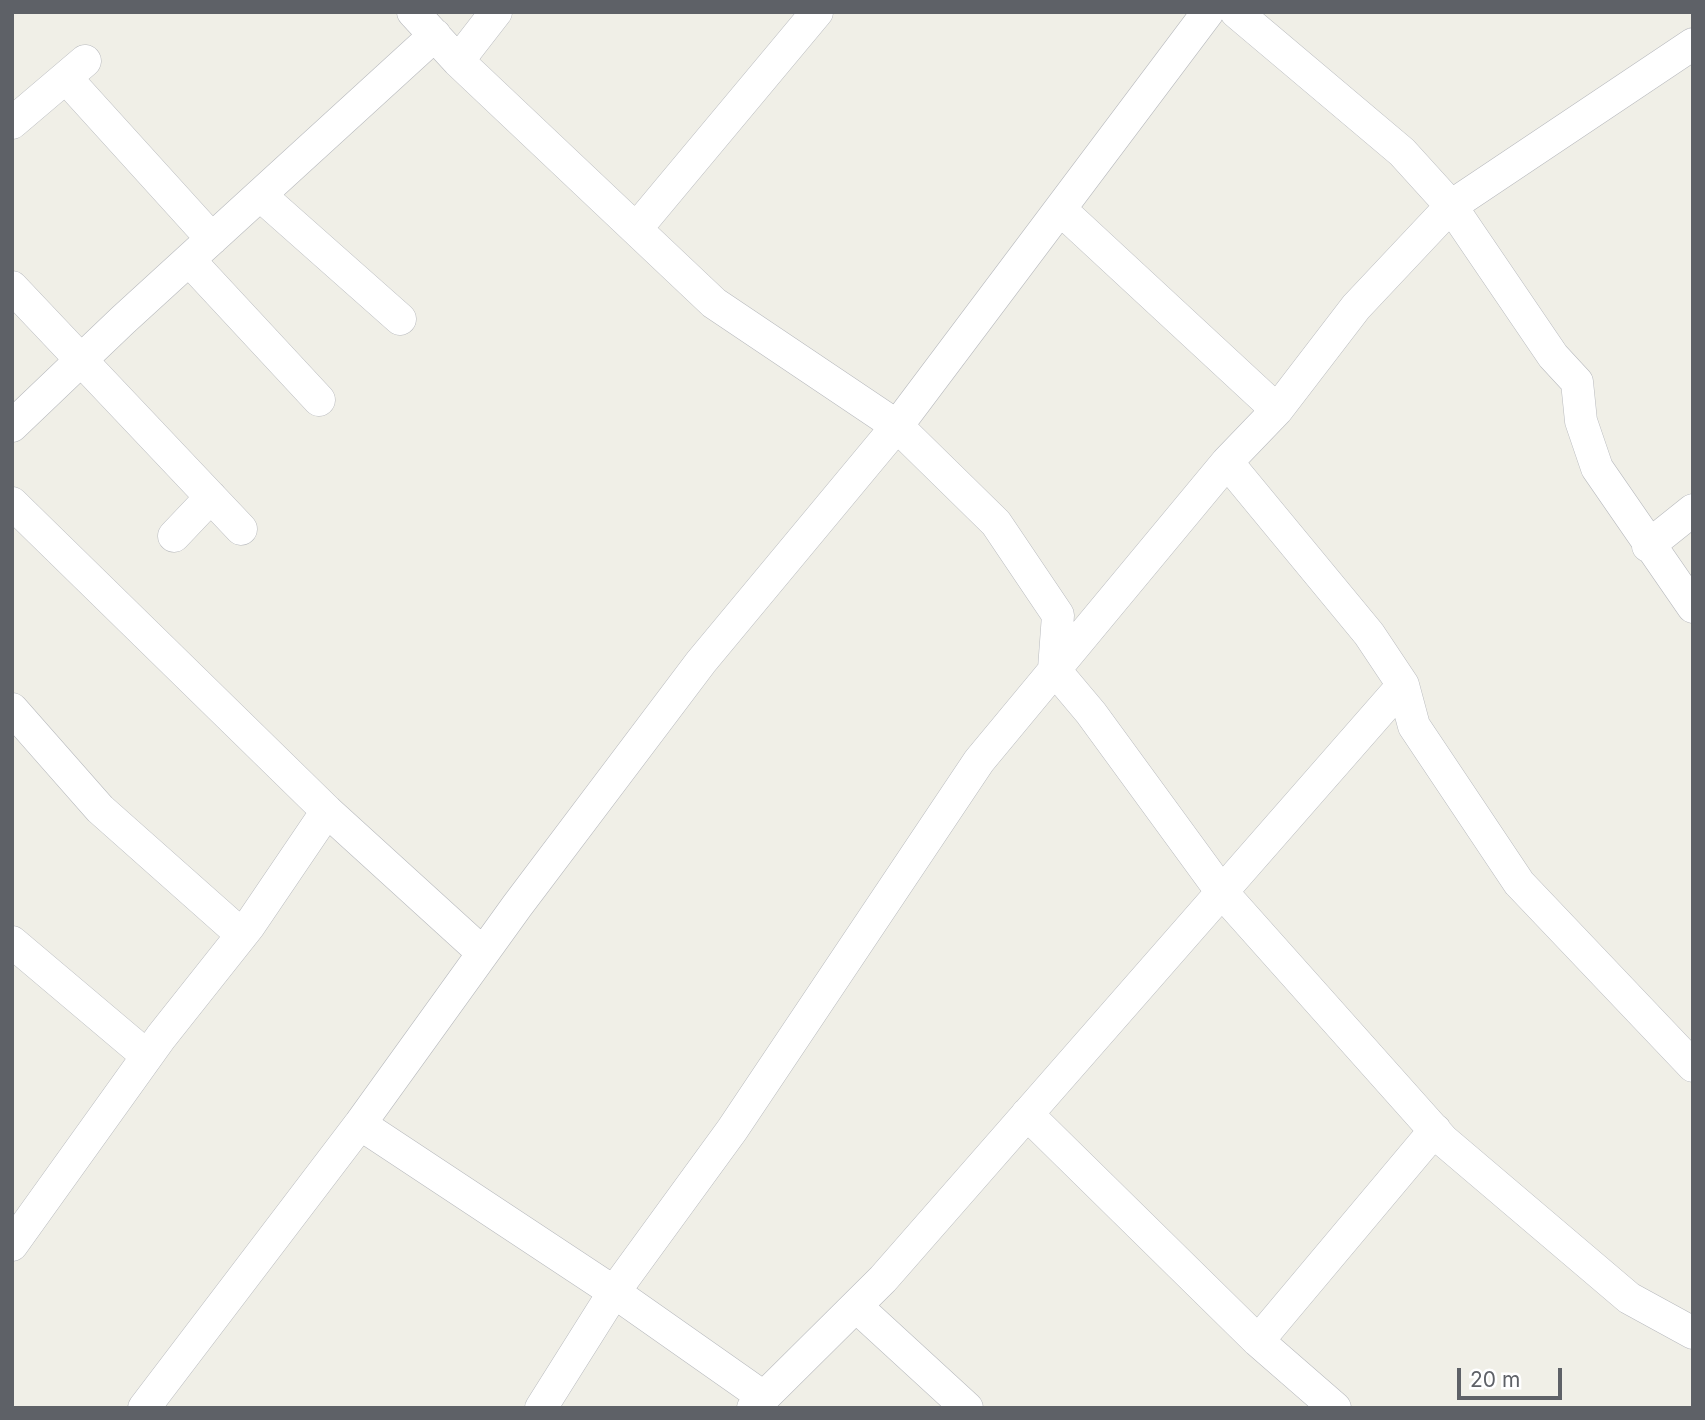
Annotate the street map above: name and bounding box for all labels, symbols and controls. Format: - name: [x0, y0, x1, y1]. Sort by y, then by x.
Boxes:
- scale bar: [1460, 1354, 1565, 1398]
- text: 20 m: [1470, 1367, 1520, 1392]

